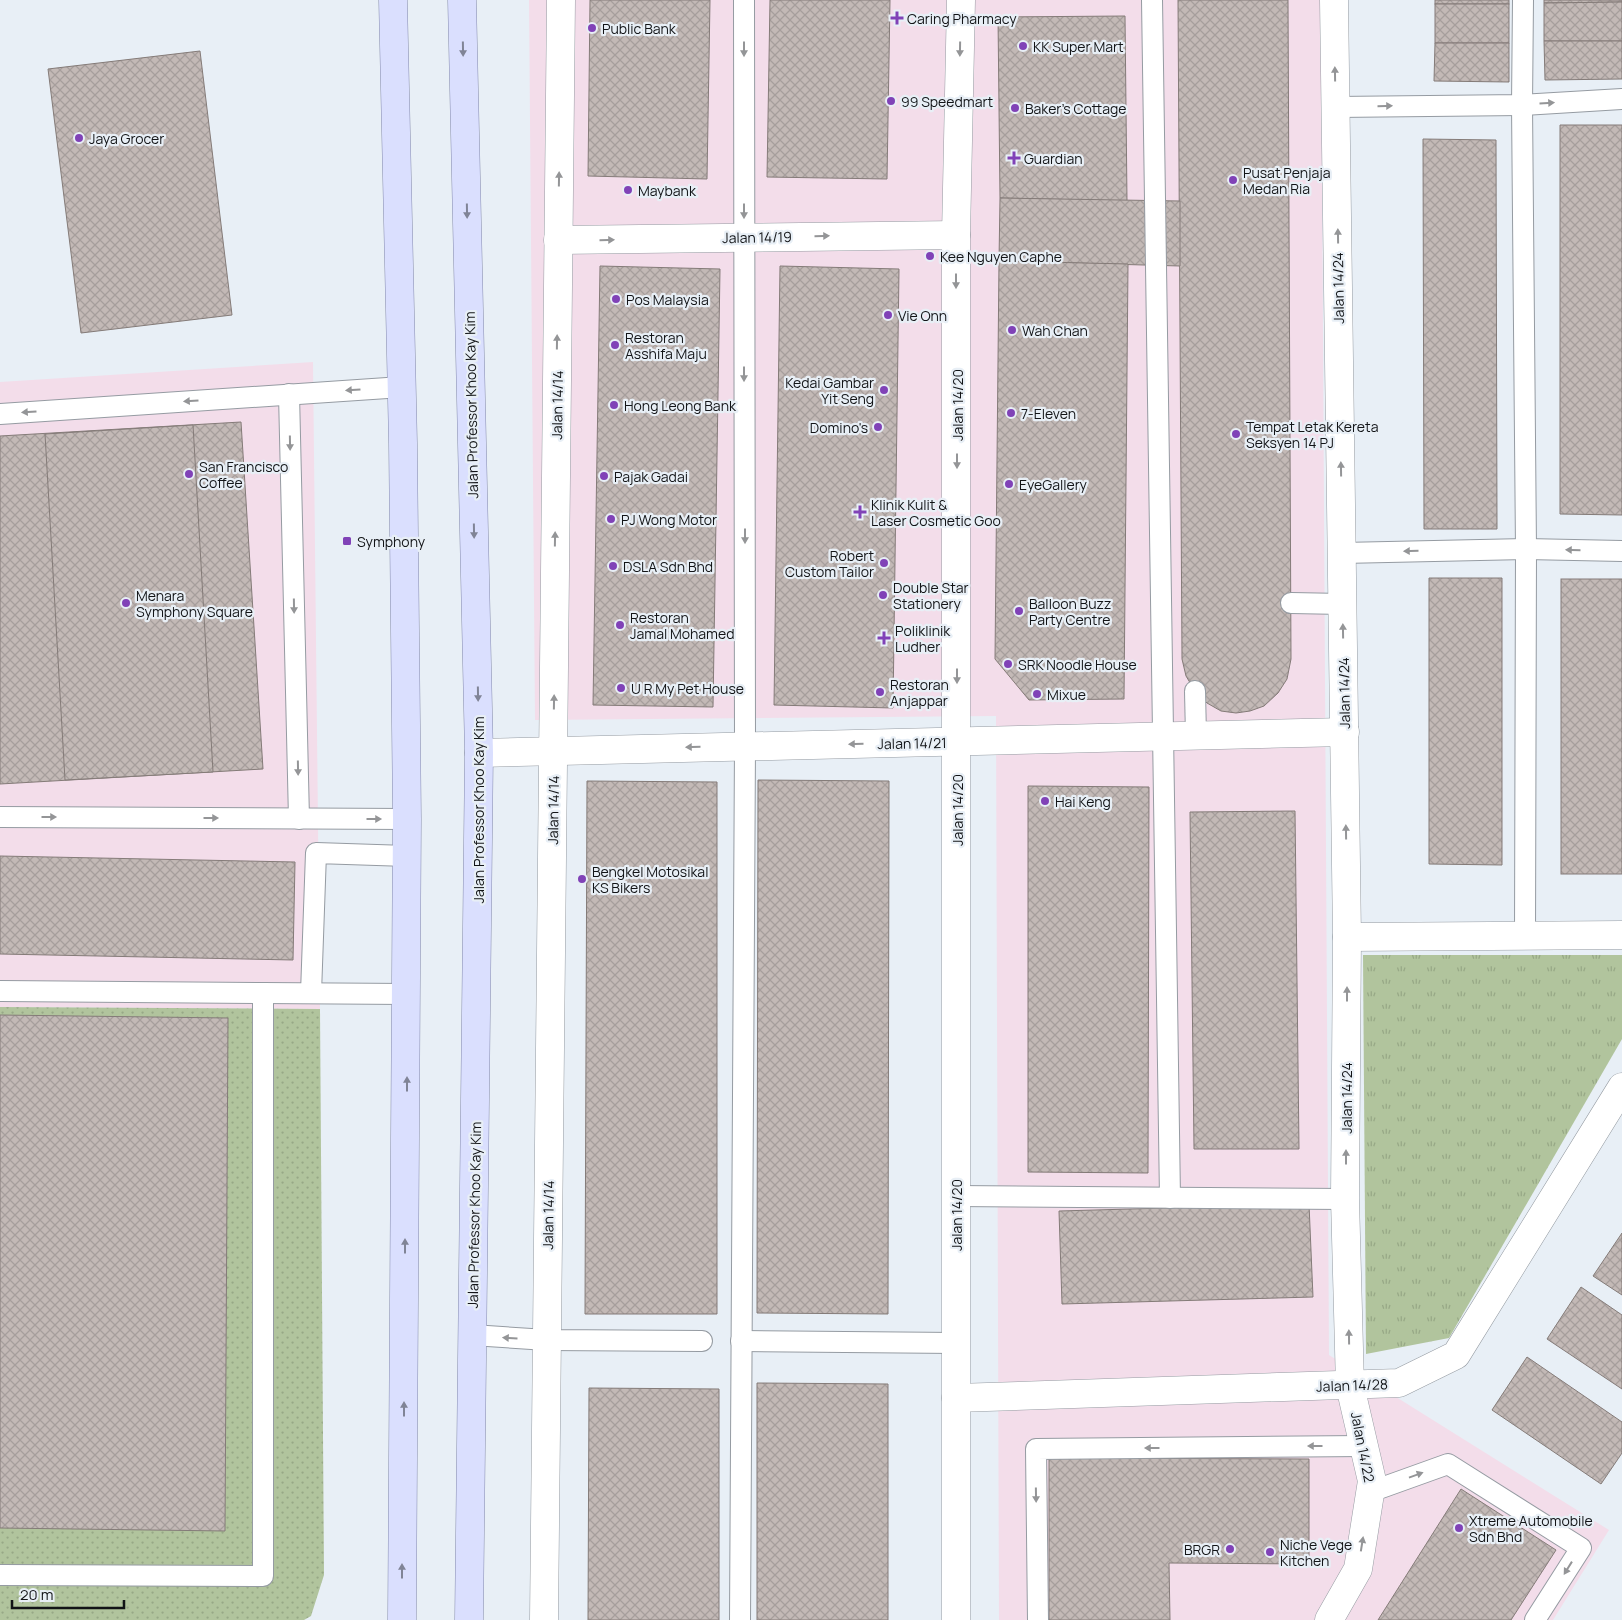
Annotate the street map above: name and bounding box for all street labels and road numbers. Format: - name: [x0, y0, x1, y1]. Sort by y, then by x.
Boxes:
- street label: Jalan 14/19: [722, 227, 792, 247]
- street label: Jalan 14/24: [1328, 252, 1348, 324]
- street label: Jalan Professor Khoo Kay Kim: [460, 311, 482, 499]
- street label: Jalan 14/20: [948, 369, 967, 441]
- street label: Jalan 14/14: [547, 370, 567, 440]
- street label: Jalan 14/24: [1334, 657, 1354, 729]
- street label: Jalan Professor Khoo Kay Kim: [469, 716, 488, 904]
- street label: Jalan 14/21: [877, 733, 947, 753]
- street label: Jalan 14/20: [948, 774, 967, 846]
- street label: Jalan 14/14: [543, 775, 563, 845]
- street label: Jalan 14/24: [1337, 1062, 1356, 1134]
- street label: Jalan Professor Khoo Kay Kim: [463, 1121, 485, 1309]
- street label: Jalan 14/20: [947, 1179, 966, 1251]
- street label: Jalan 14/14: [538, 1180, 558, 1250]
- street label: Jalan 14/28: [1316, 1374, 1388, 1396]
- street label: Jalan 14/22: [1347, 1410, 1379, 1484]

